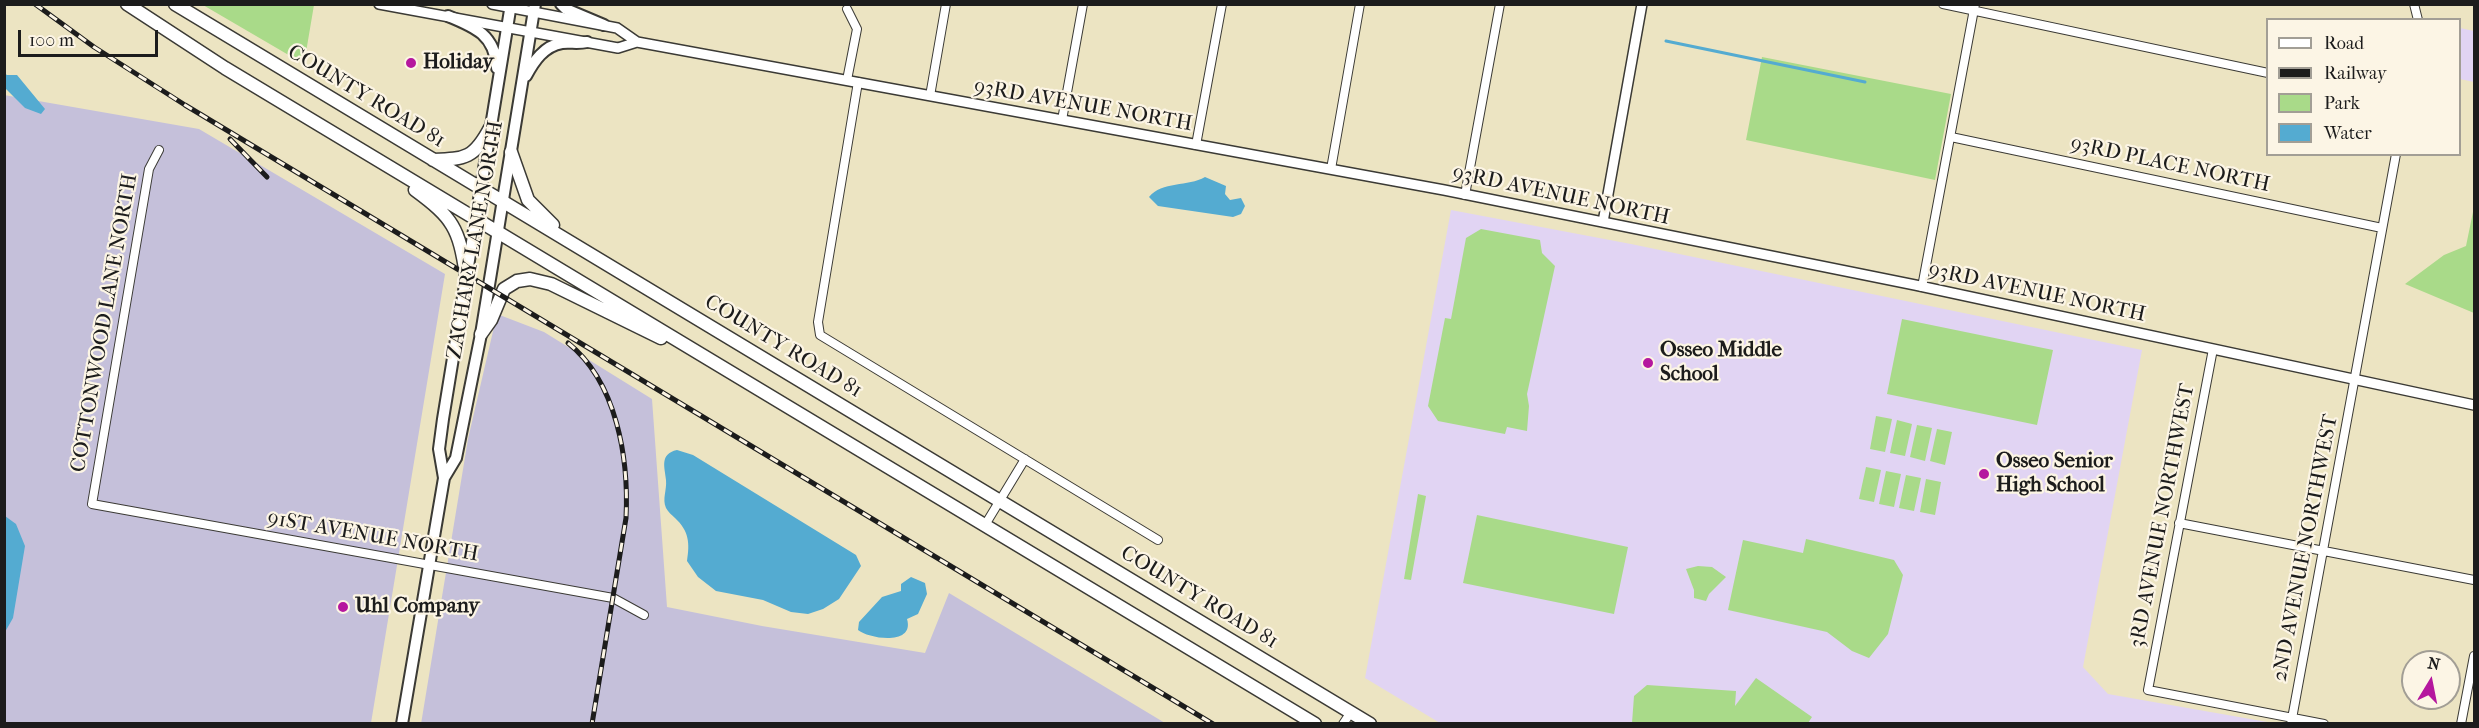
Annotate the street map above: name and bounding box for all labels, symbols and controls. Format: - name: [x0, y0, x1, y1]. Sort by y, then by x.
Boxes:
- scale bar: [21, 18, 160, 56]
- legend: [2266, 18, 2461, 156]
- text: 100 m: [29, 30, 74, 51]
- text: Road: [2324, 33, 2364, 54]
- street label: COUNTY ROAD 81: [283, 40, 449, 154]
- place label: Holiday: [423, 50, 494, 76]
- marker: Holiday: [404, 56, 418, 70]
- text: Railway: [2324, 63, 2387, 84]
- street label: 93RD AVENUE NORTH: [972, 74, 1194, 138]
- text: Park: [2324, 93, 2360, 114]
- street label: ZACHARY LANE NORTH: [443, 119, 509, 361]
- text: Water: [2324, 123, 2372, 144]
- street label: 93RD PLACE NORTH: [2068, 132, 2272, 198]
- street label: 93RD AVENUE NORTH: [1450, 161, 1672, 231]
- street label: COTTONWOOD LANE NORTH: [66, 172, 144, 474]
- street label: 93RD AVENUE NORTH: [1926, 258, 2148, 328]
- street label: COUNTY ROAD 81: [700, 290, 866, 404]
- place label: Osseo Middle School: [1660, 338, 1782, 388]
- marker: Osseo Middle School: [1641, 356, 1655, 370]
- street label: 3RD AVENUE NORTHWEST: [2125, 382, 2201, 650]
- street label: 2ND AVENUE NORTHWEST: [2268, 412, 2344, 684]
- place label: Osseo Senior High School: [1996, 449, 2113, 499]
- marker: Osseo Senior High School: [1977, 467, 1991, 481]
- street label: 91ST AVENUE NORTH: [266, 506, 480, 568]
- street label: COUNTY ROAD 81: [1116, 541, 1282, 655]
- place label: Uhl Company: [355, 594, 479, 620]
- marker: Uhl Company: [336, 600, 350, 614]
- north arrow: [2401, 650, 2461, 710]
- text: N: [2426, 653, 2441, 674]

